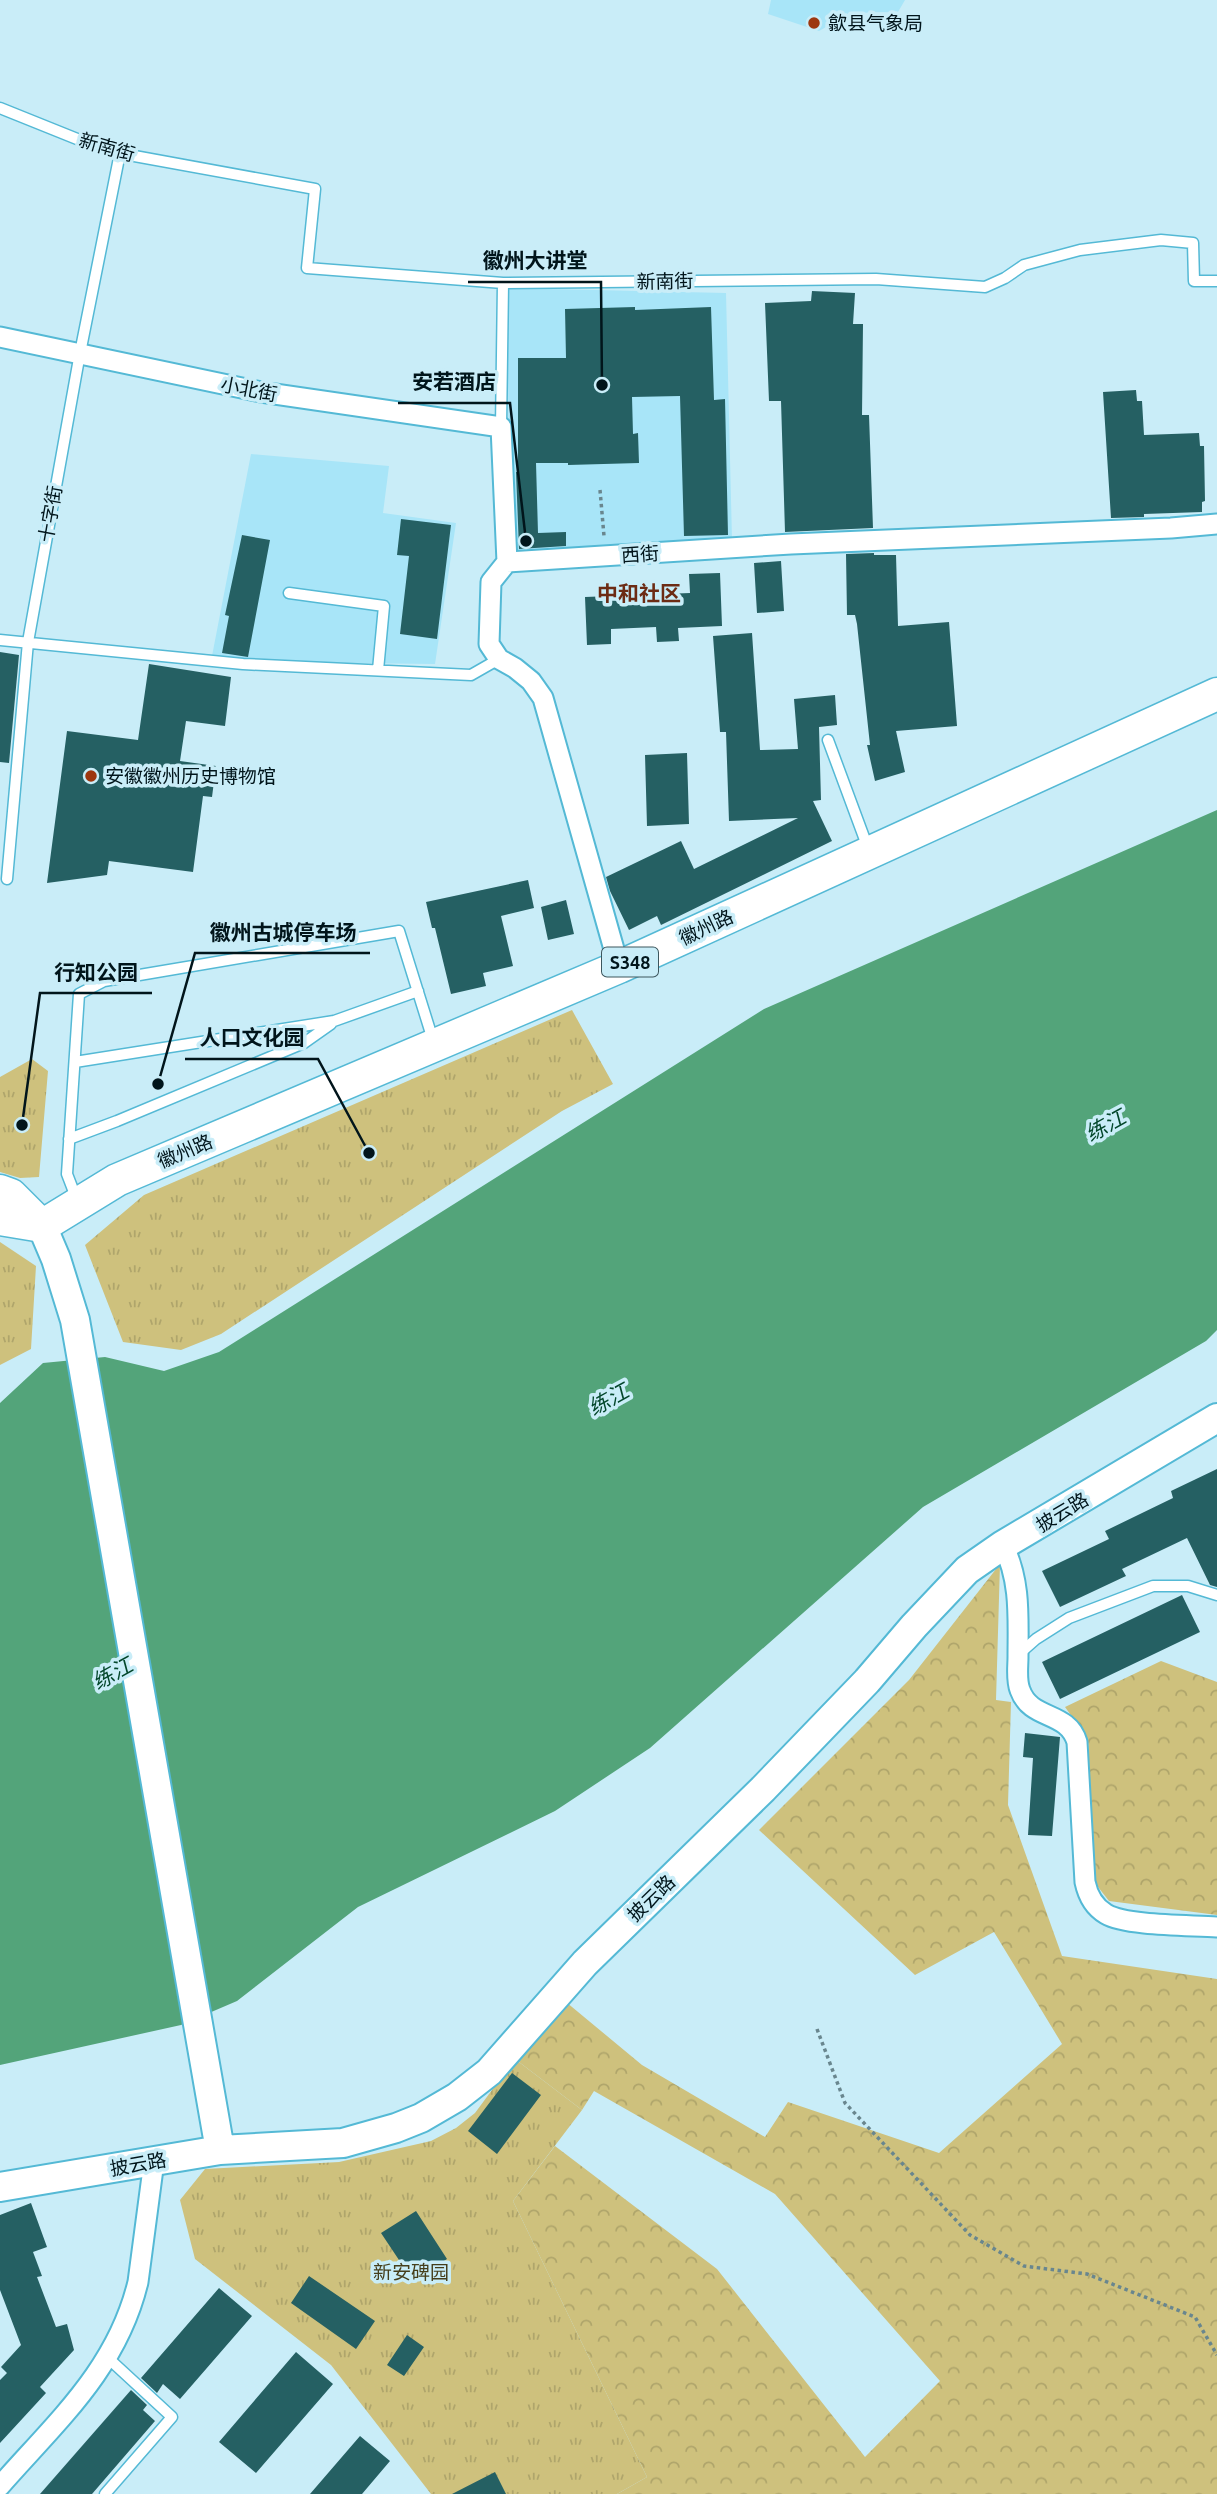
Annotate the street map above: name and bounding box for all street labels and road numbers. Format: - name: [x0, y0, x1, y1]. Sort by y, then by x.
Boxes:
- street label: 新南街: [77, 129, 137, 165]
- street label: 新南街: [636, 270, 694, 292]
- street label: 小北街: [219, 373, 279, 405]
- street label: 十字街: [34, 484, 66, 544]
- street label: 西街: [620, 542, 660, 566]
- street label: 徽州路: [676, 905, 736, 949]
- road number: S348: [602, 947, 658, 976]
- street label: 徽州路: [154, 1130, 216, 1172]
- street label: 披云路: [1032, 1488, 1092, 1536]
- street label: 披云路: [623, 1870, 679, 1926]
- street label: 披云路: [108, 2148, 168, 2180]

